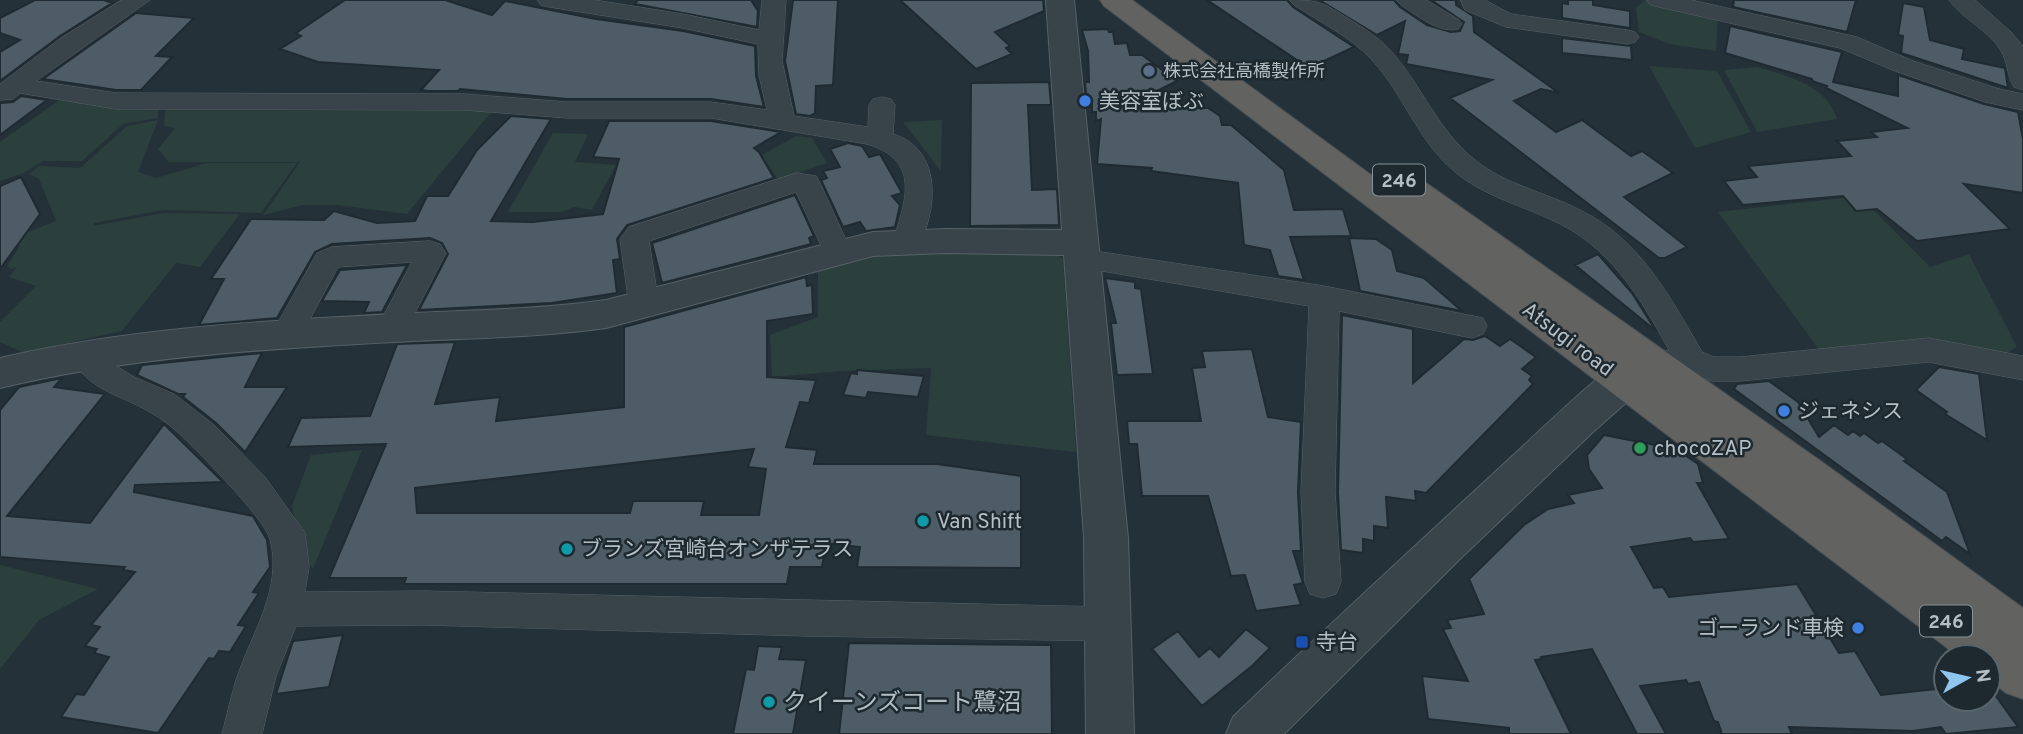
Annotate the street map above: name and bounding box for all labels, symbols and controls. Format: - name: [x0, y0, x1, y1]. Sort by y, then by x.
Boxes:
- place label: 株式会社高橋製作所: [1163, 61, 1325, 84]
- marker: 株式会社高橋製作所: [1141, 63, 1157, 79]
- place label: 美容室ぼぶ: [1099, 89, 1204, 116]
- marker: 美容室ぼぶ: [1077, 93, 1093, 109]
- road number: 246: [1373, 164, 1425, 196]
- street label: Atsugi road: [1516, 297, 1618, 383]
- place label: ジェネシス: [1798, 399, 1903, 426]
- marker: ジェネシス: [1776, 403, 1792, 419]
- place label: chocoZAP: [1654, 436, 1751, 463]
- marker: chocoZAP: [1632, 440, 1648, 456]
- place label: Van Shift: [937, 509, 1022, 536]
- marker: Van Shift: [915, 513, 931, 529]
- place label: ブランズ宮崎台オンザテラス: [581, 537, 853, 564]
- marker: ブランズ宮崎台オンザテラス: [559, 541, 575, 557]
- road number: 246: [1920, 606, 1972, 636]
- place label: ゴーランド車検: [1697, 616, 1844, 643]
- marker: ゴーランド車検: [1850, 620, 1866, 636]
- place label: 寺台: [1316, 630, 1358, 657]
- marker: 寺台: [1294, 634, 1310, 650]
- north arrow: [1932, 643, 2002, 713]
- text: N: [1969, 667, 1995, 684]
- place label: クイーンズコート鷺沼: [783, 689, 1021, 719]
- marker: クイーンズコート鷺沼: [761, 694, 777, 710]

